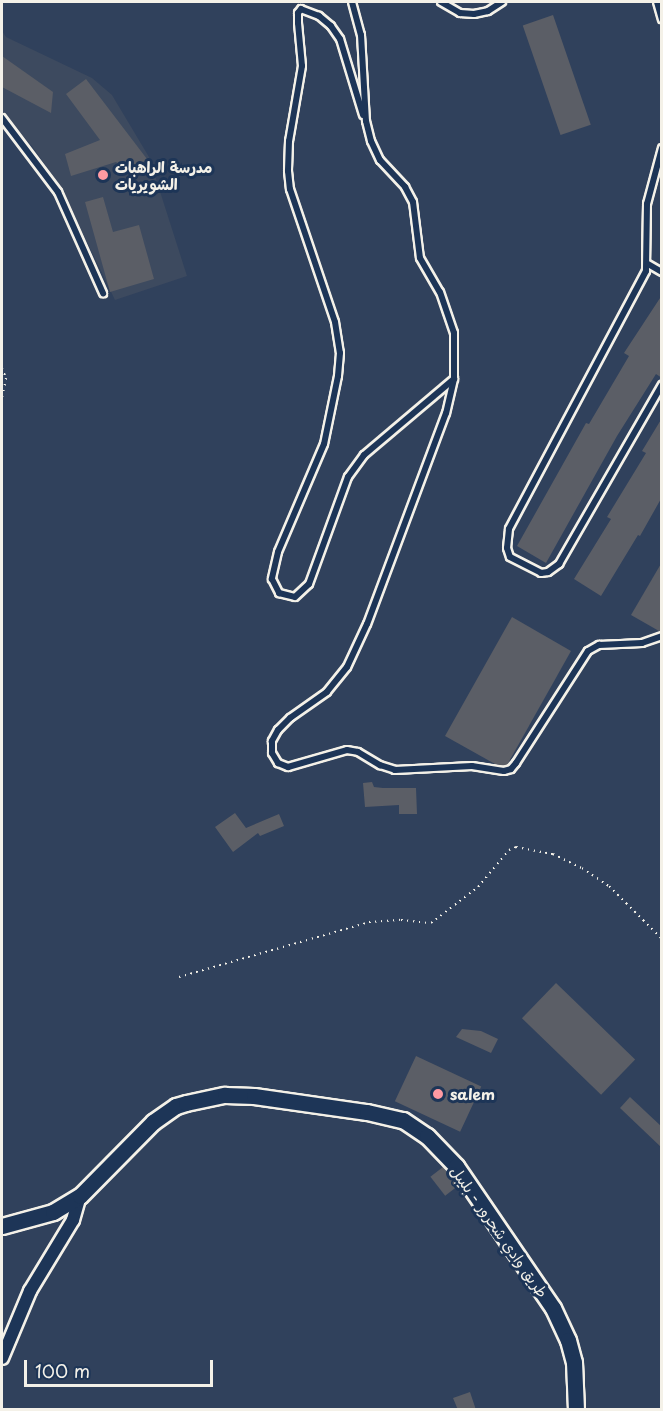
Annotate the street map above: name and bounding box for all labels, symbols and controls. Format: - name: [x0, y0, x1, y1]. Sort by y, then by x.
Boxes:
- place label: مدرسة الراهبات الشويريات: [115, 157, 212, 192]
- marker: مدرسة الراهبات الشويريات: [96, 168, 110, 182]
- place label: salem: [450, 1085, 495, 1103]
- marker: salem: [431, 1087, 445, 1101]
- street label: طريق وادي شحرور - بليبل: [448, 1162, 552, 1300]
- scale bar: [27, 1348, 216, 1386]
- text: 100 m: [35, 1357, 90, 1384]

